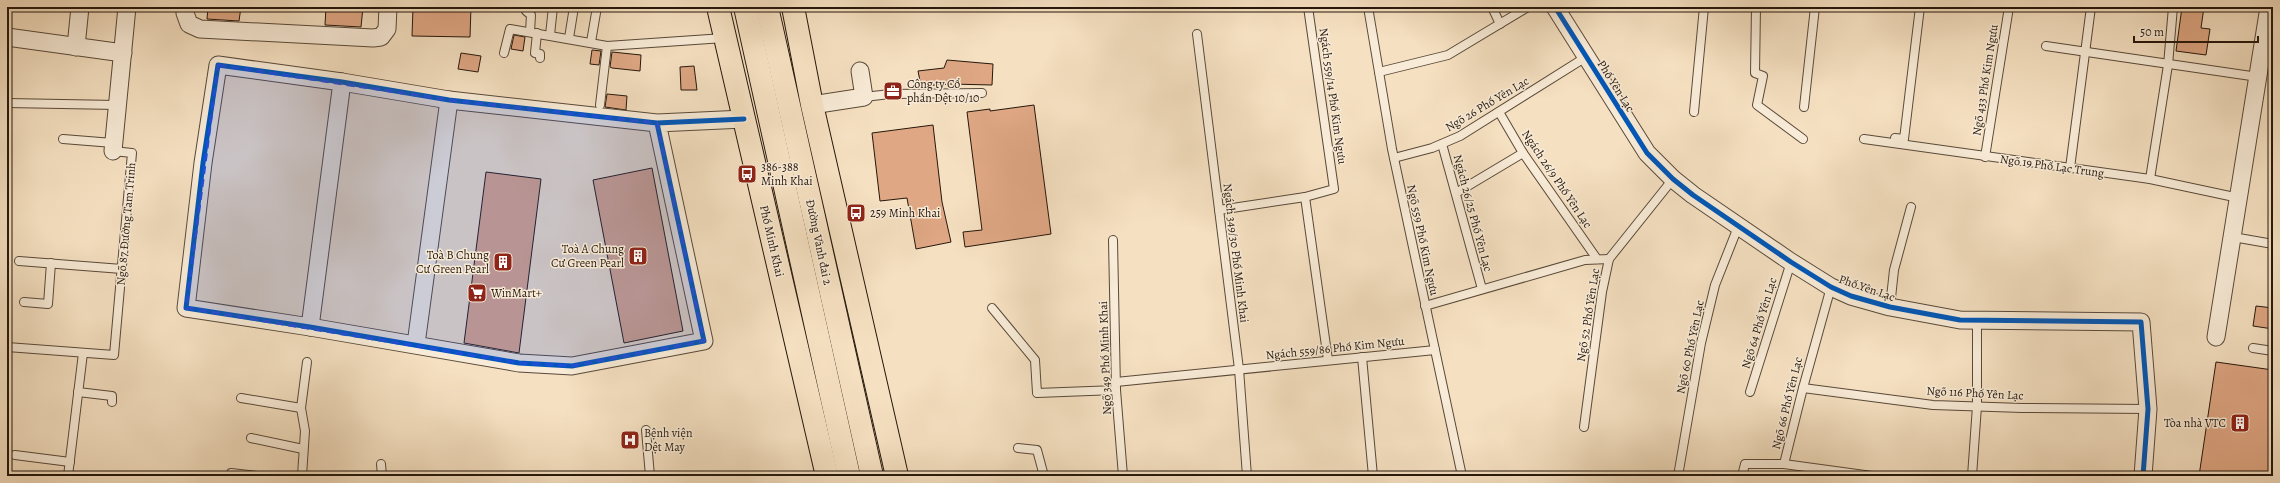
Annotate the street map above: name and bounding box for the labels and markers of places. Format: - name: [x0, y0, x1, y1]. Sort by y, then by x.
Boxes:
- place label: Công ty Cổ phần Dệt 10/10: [907, 76, 979, 106]
- office icon: Công ty Cổ phần Dệt 10/10: [882, 80, 904, 102]
- place label: 386-388 Minh Khai: [761, 159, 813, 189]
- bus stop icon: 386-388 Minh Khai: [736, 163, 758, 185]
- bus stop icon: 259 Minh Khai: [845, 202, 867, 224]
- place label: 259 Minh Khai: [870, 205, 940, 221]
- place label: Toà A Chung Cư Green Pearl: [551, 241, 624, 271]
- building icon: Toà A Chung Cư Green Pearl: [627, 245, 649, 267]
- place label: Toà B Chung Cư Green Pearl: [416, 247, 489, 277]
- building icon: Toà B Chung Cư Green Pearl: [492, 251, 514, 273]
- supermarket icon: WinMart+: [466, 282, 488, 304]
- place label: WinMart+: [490, 285, 542, 301]
- building icon: Tòa nhà VTC: [2229, 412, 2251, 434]
- place label: Tòa nhà VTC: [2164, 415, 2226, 431]
- place label: Bệnh viện Dệt May: [644, 425, 693, 455]
- hospital icon: Bệnh viện Dệt May: [619, 429, 641, 451]

